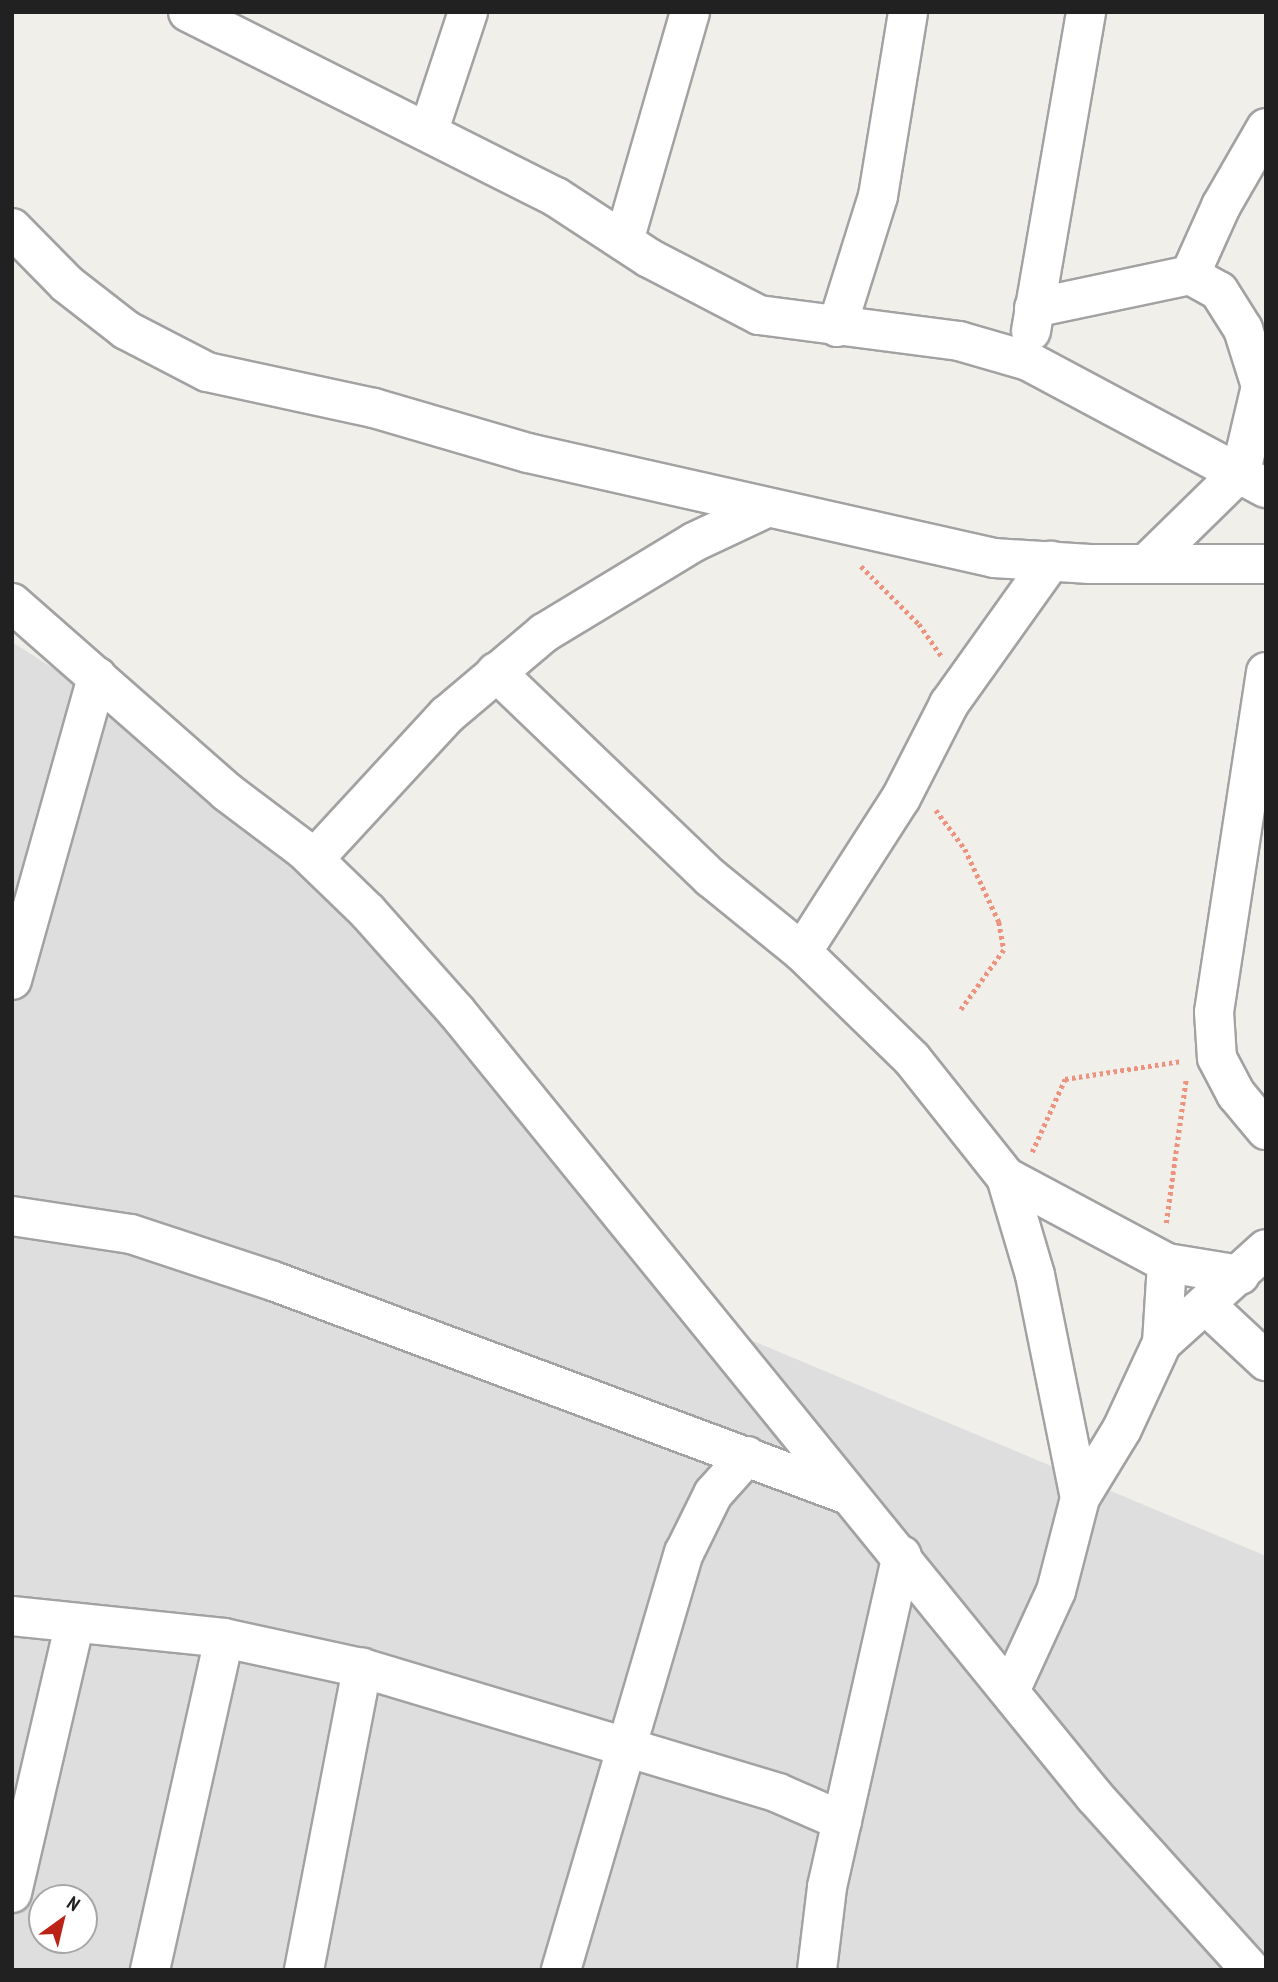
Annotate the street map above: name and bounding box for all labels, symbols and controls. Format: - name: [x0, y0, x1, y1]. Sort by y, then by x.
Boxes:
- north arrow: [28, 1884, 98, 1954]
- text: N: [63, 1890, 85, 1916]

